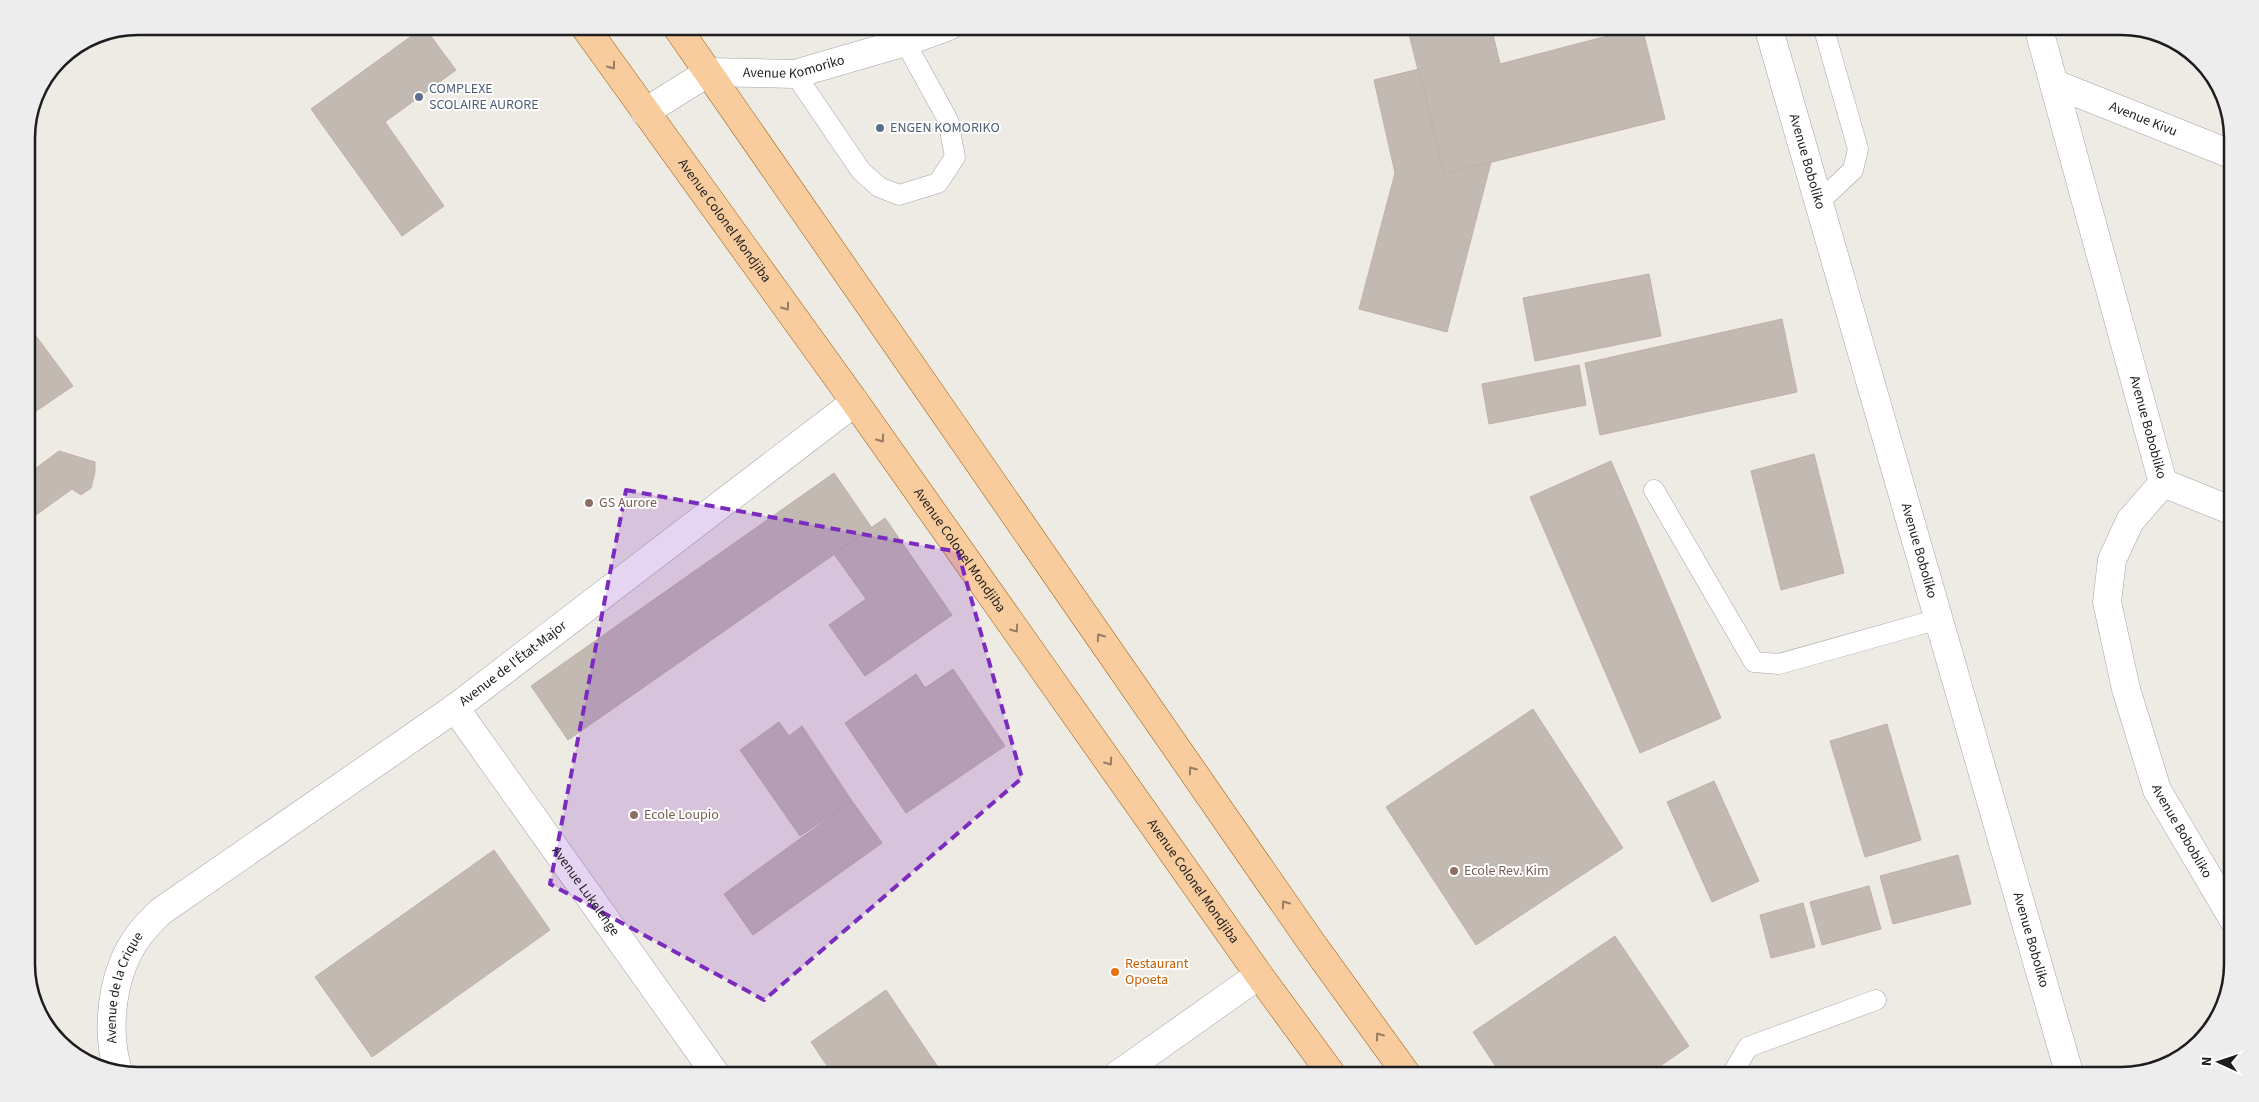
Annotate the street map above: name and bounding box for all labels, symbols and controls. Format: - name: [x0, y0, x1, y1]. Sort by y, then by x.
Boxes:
- street label: Avenue Komoriko: [743, 50, 847, 84]
- one-way arrow: [606, 60, 615, 70]
- place label: COMPLEXE SCOLAIRE AURORE: [429, 79, 539, 115]
- marker: COMPLEXE SCOLAIRE AURORE: [413, 91, 425, 103]
- street label: Avenue Kivu: [2106, 97, 2180, 142]
- street label: Avenue Boboliko: [1784, 111, 1830, 212]
- place label: ENGEN KOMORIKO: [890, 118, 1000, 138]
- marker: ENGEN KOMORIKO: [874, 122, 886, 134]
- street label: Avenue Colonel Mondjiba: [673, 155, 776, 287]
- one-way arrow: [780, 301, 789, 311]
- street label: Avenue Bobobliko: [2124, 373, 2171, 481]
- one-way arrow: [875, 433, 884, 443]
- street label: Avenue Colonel Mondjiba: [909, 484, 1011, 617]
- place label: GS Aurore: [599, 493, 657, 513]
- marker: GS Aurore: [583, 497, 595, 509]
- street label: Avenue Boboliko: [1896, 501, 1942, 601]
- street label: Avenue de l'État-Major: [455, 616, 571, 711]
- one-way arrow: [1009, 623, 1018, 633]
- one-way arrow: [1097, 633, 1106, 643]
- one-way arrow: [1103, 756, 1112, 766]
- one-way arrow: [1189, 767, 1198, 776]
- street label: Avenue Bobobliko: [2146, 782, 2217, 882]
- place label: Ecole Loupio: [644, 805, 719, 825]
- marker: Ecole Loupio: [628, 809, 640, 821]
- street label: Avenue Colonel Mondjiba: [1142, 815, 1244, 948]
- street label: Avenue Lukelenge: [547, 842, 624, 940]
- place label: Ecole Rev. Kim: [1464, 861, 1549, 881]
- marker: Ecole Rev. Kim: [1448, 865, 1460, 877]
- street label: Avenue Boboliko: [2008, 890, 2054, 990]
- one-way arrow: [1282, 900, 1291, 910]
- street label: Avenue de la Crique: [102, 928, 148, 1044]
- place label: Restaurant Opoeta: [1125, 954, 1189, 990]
- marker: Restaurant Opoeta: [1109, 966, 1121, 978]
- one-way arrow: [1376, 1032, 1385, 1042]
- north arrow: [2194, 1037, 2244, 1087]
- text: N: [2197, 1056, 2217, 1067]

